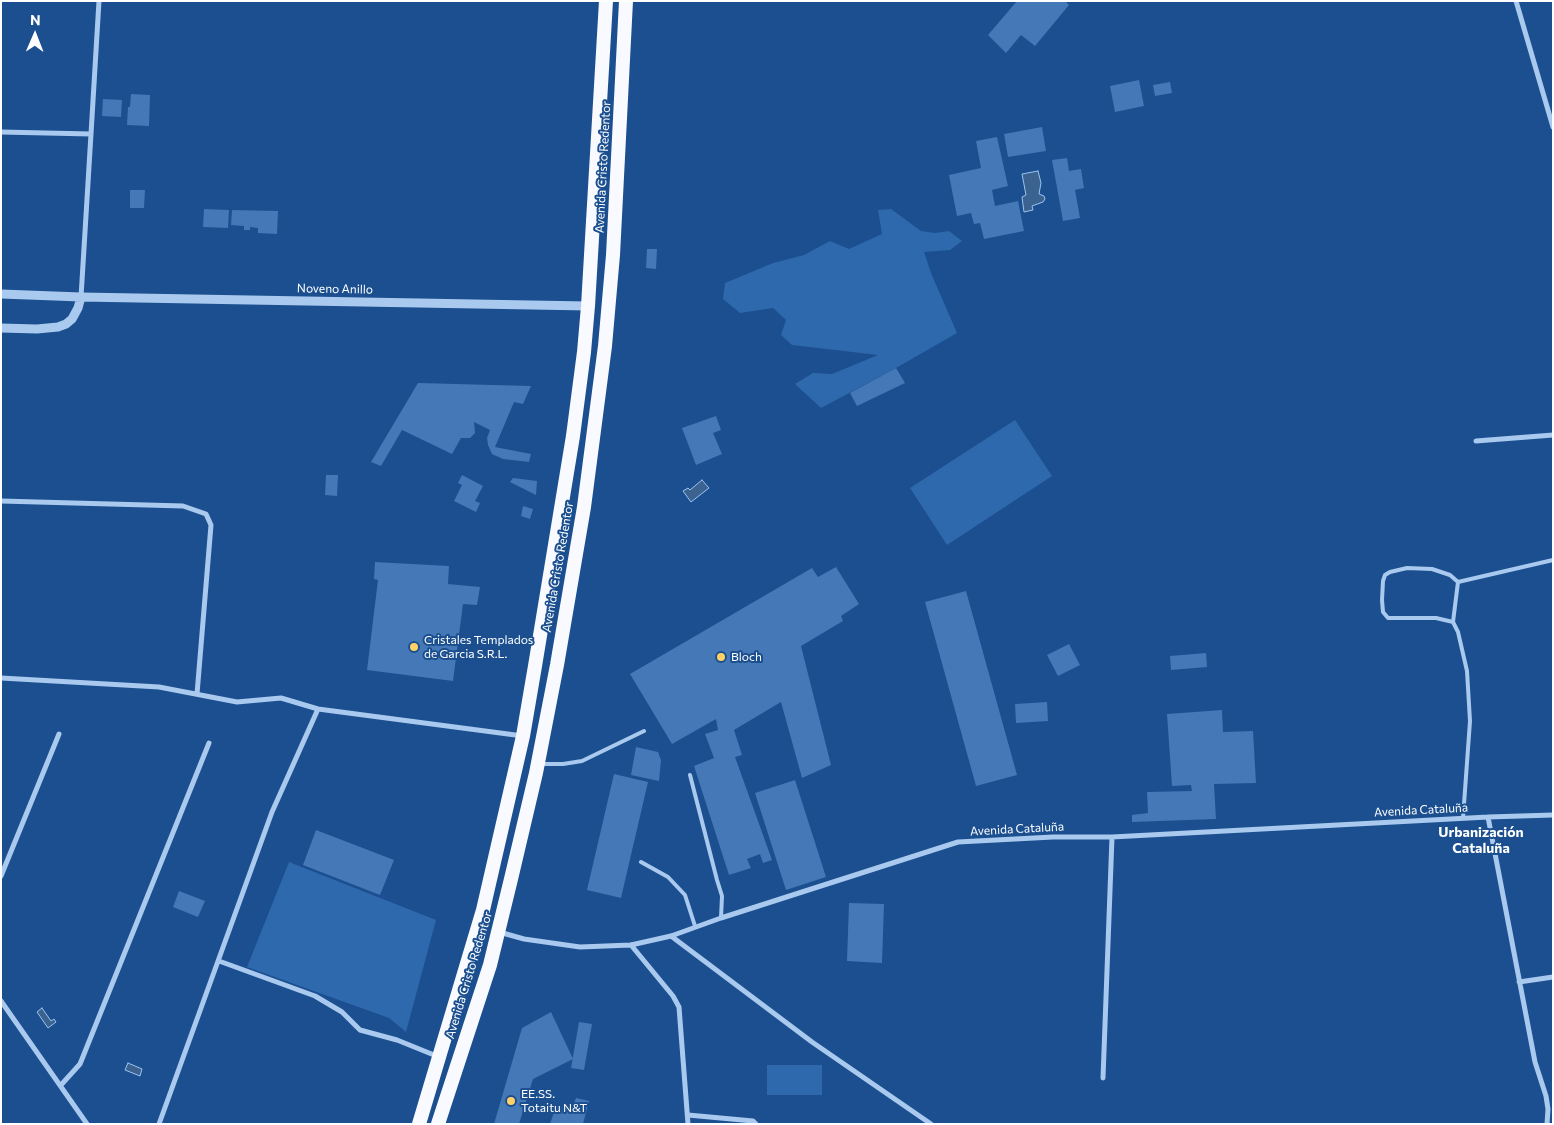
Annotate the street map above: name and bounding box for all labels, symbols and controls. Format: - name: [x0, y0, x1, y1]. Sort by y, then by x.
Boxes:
- north arrow: [10, 10, 60, 60]
- text: N: [30, 11, 41, 28]
- street label: Avenida Cristo Redentor: [592, 101, 614, 233]
- street label: Noveno Anillo: [297, 281, 373, 297]
- street label: Avenida Cristo Redentor: [539, 501, 577, 633]
- place label: Cristales Templados de Garcia S.R.L.: [424, 633, 533, 661]
- marker: Cristales Templados de Garcia S.R.L.: [408, 641, 420, 653]
- place label: Bloch: [731, 650, 762, 664]
- marker: Bloch: [715, 651, 727, 663]
- street label: Avenida Cataluña: [1374, 800, 1468, 820]
- street label: Avenida Cataluña: [970, 819, 1064, 839]
- district label: Urbanización Cataluña: [1438, 824, 1524, 856]
- street label: Avenida Cristo Redentor: [443, 910, 495, 1040]
- place label: EE.SS. Totaitu N&T: [521, 1087, 587, 1115]
- marker: EE.SS. Totaitu N&T: [505, 1095, 517, 1107]

